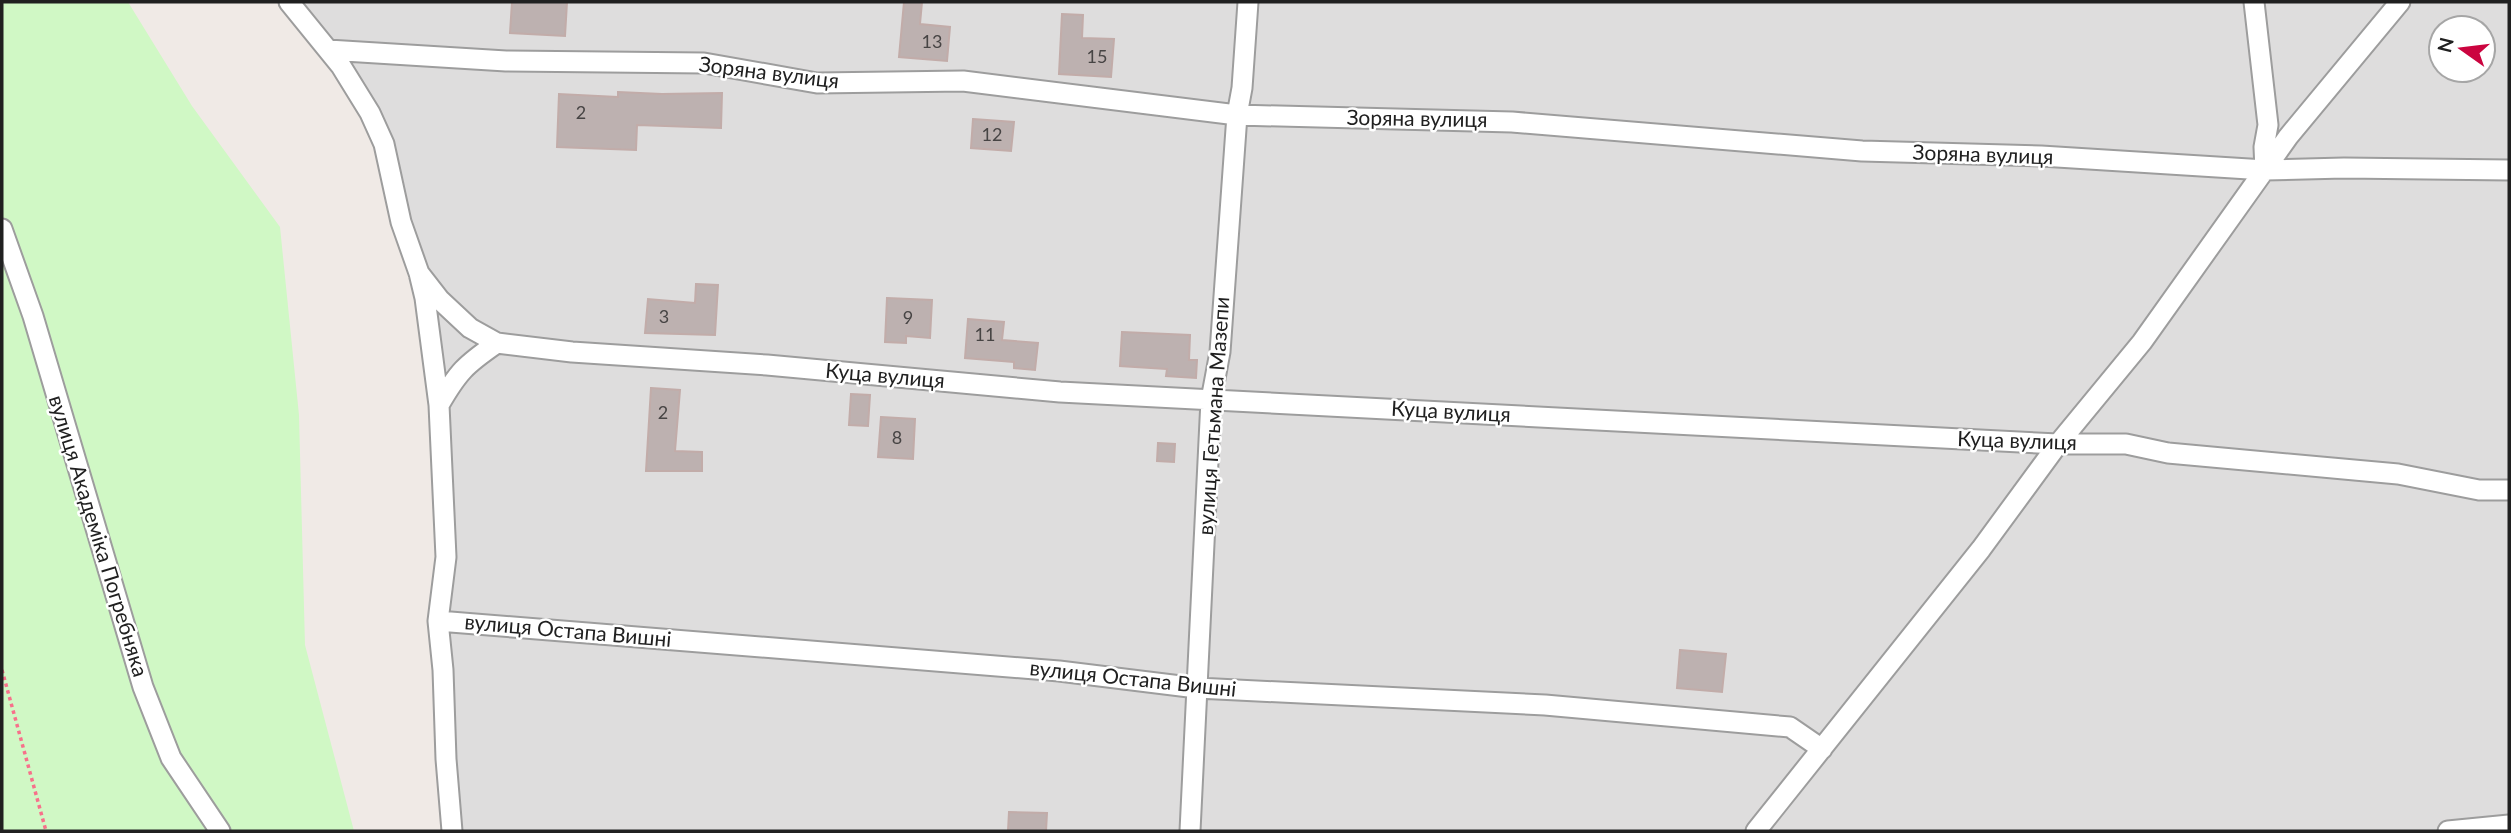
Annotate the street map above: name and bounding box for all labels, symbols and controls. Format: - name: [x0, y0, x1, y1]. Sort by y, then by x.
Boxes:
- north arrow: [2427, 14, 2497, 84]
- house number: 13: [922, 30, 942, 52]
- text: N: [2432, 35, 2458, 55]
- house number: 15: [1087, 45, 1107, 67]
- street label: Зоряна вулиця: [698, 51, 841, 93]
- house number: 2: [576, 101, 586, 123]
- street label: Зоряна вулиця: [1346, 104, 1488, 131]
- house number: 12: [982, 123, 1002, 145]
- street label: Зоряна вулиця: [1912, 139, 2054, 168]
- street label: вулиця Гетьмана Мазепи: [1192, 296, 1233, 536]
- house number: 3: [659, 305, 669, 327]
- house number: 9: [903, 306, 913, 328]
- house number: 11: [975, 323, 995, 345]
- street label: Куца вулиця: [824, 357, 946, 392]
- street label: вулиця Академіка Погребняка: [45, 392, 154, 679]
- street label: Куца вулиця: [1391, 395, 1512, 426]
- house number: 2: [658, 401, 668, 423]
- street label: Куца вулиця: [1957, 425, 2077, 454]
- house number: 8: [892, 426, 902, 448]
- street label: вулиця Остапа Вишні: [464, 608, 673, 651]
- street label: вулиця Остапа Вишні: [1029, 654, 1238, 701]

